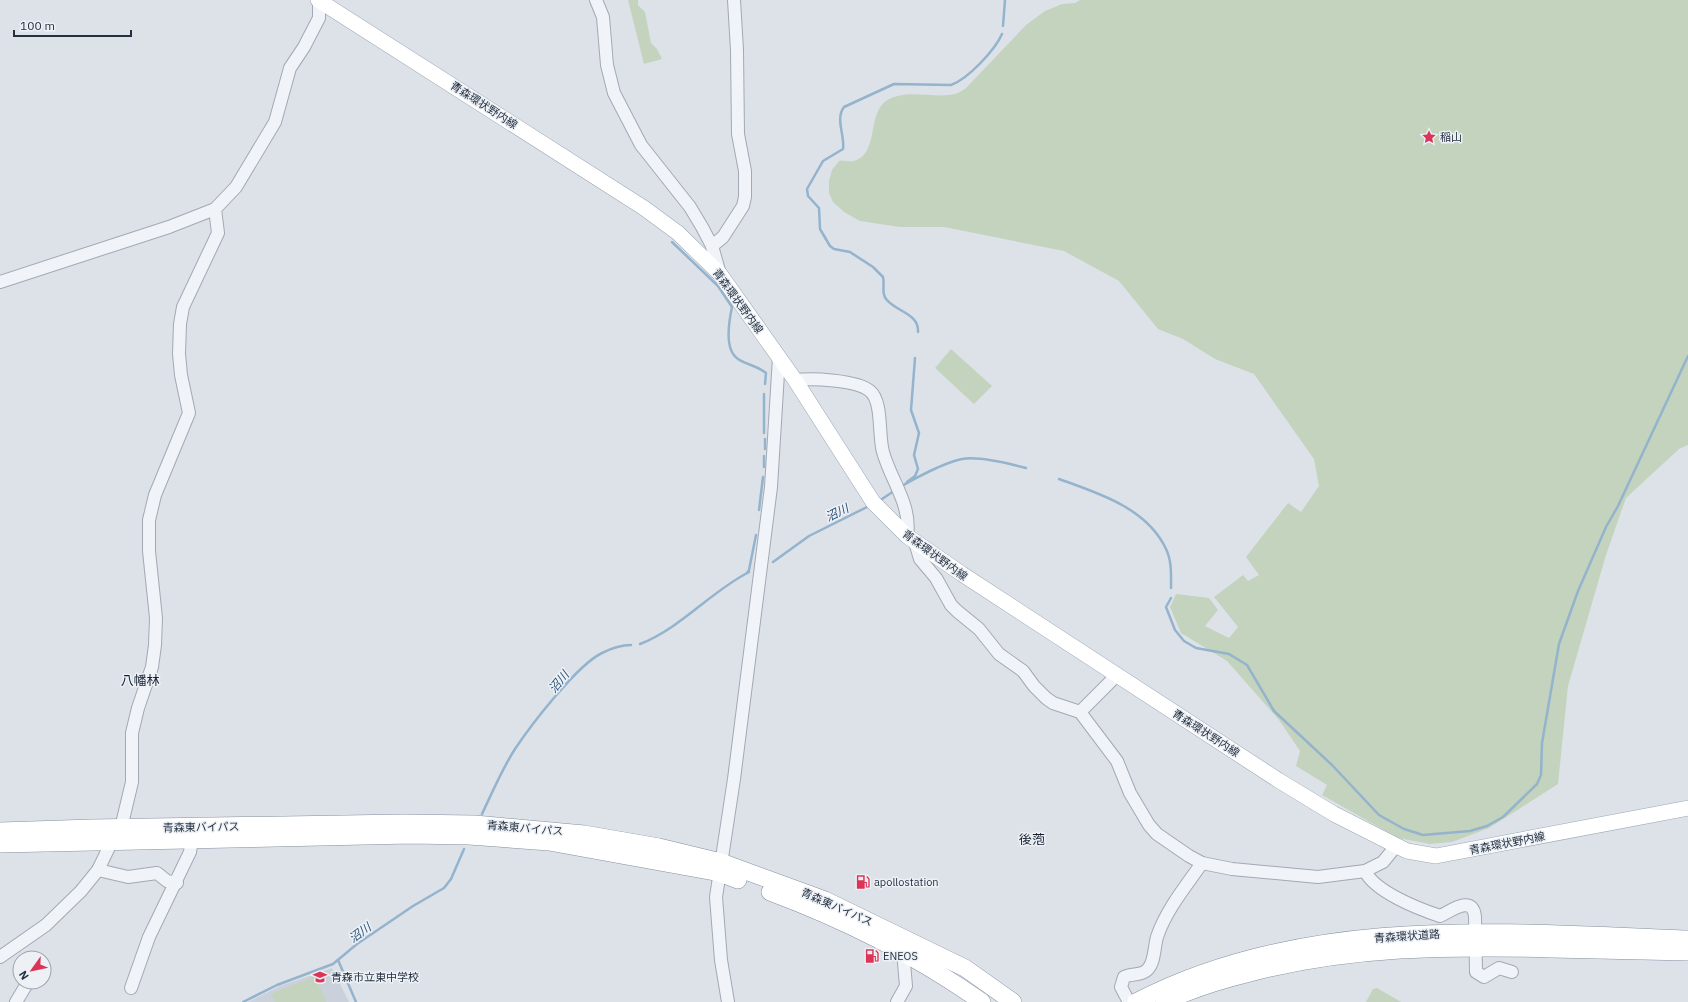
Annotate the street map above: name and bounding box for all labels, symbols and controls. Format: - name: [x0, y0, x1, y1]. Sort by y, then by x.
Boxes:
- scale bar: [14, 12, 131, 38]
- text: 100 m: [20, 18, 55, 33]
- street label: 青森環状野内線: [448, 78, 520, 132]
- place icon: 稲山: [1421, 129, 1437, 145]
- place label: 稲山: [1440, 130, 1462, 144]
- street label: 青森環状野内線: [710, 266, 766, 336]
- water label: 沼川: [823, 500, 853, 525]
- street label: 青森環状野内線: [900, 527, 970, 583]
- water label: 沼川: [545, 666, 573, 696]
- district label: 八幡林: [120, 672, 160, 689]
- street label: 青森環状野内線: [1170, 706, 1242, 760]
- street label: 青森東バイパス: [486, 818, 564, 838]
- street label: 青森東バイパス: [162, 819, 240, 835]
- street label: 青森環状野内線: [1468, 829, 1546, 857]
- district label: 後萢: [1019, 831, 1045, 848]
- fuel station icon: apollostation: [855, 874, 871, 890]
- place label: apollostation: [874, 875, 939, 889]
- street label: 青森東バイパス: [799, 885, 875, 929]
- water label: 沼川: [346, 918, 375, 946]
- street label: 青森環状道路: [1374, 927, 1440, 945]
- fuel station icon: ENEOS: [864, 948, 880, 964]
- place label: ENEOS: [883, 949, 918, 963]
- north arrow: [12, 950, 52, 990]
- text: N: [16, 968, 32, 983]
- school or university icon: 青森市立東中学校: [312, 969, 328, 985]
- place label: 青森市立東中学校: [331, 970, 419, 984]

